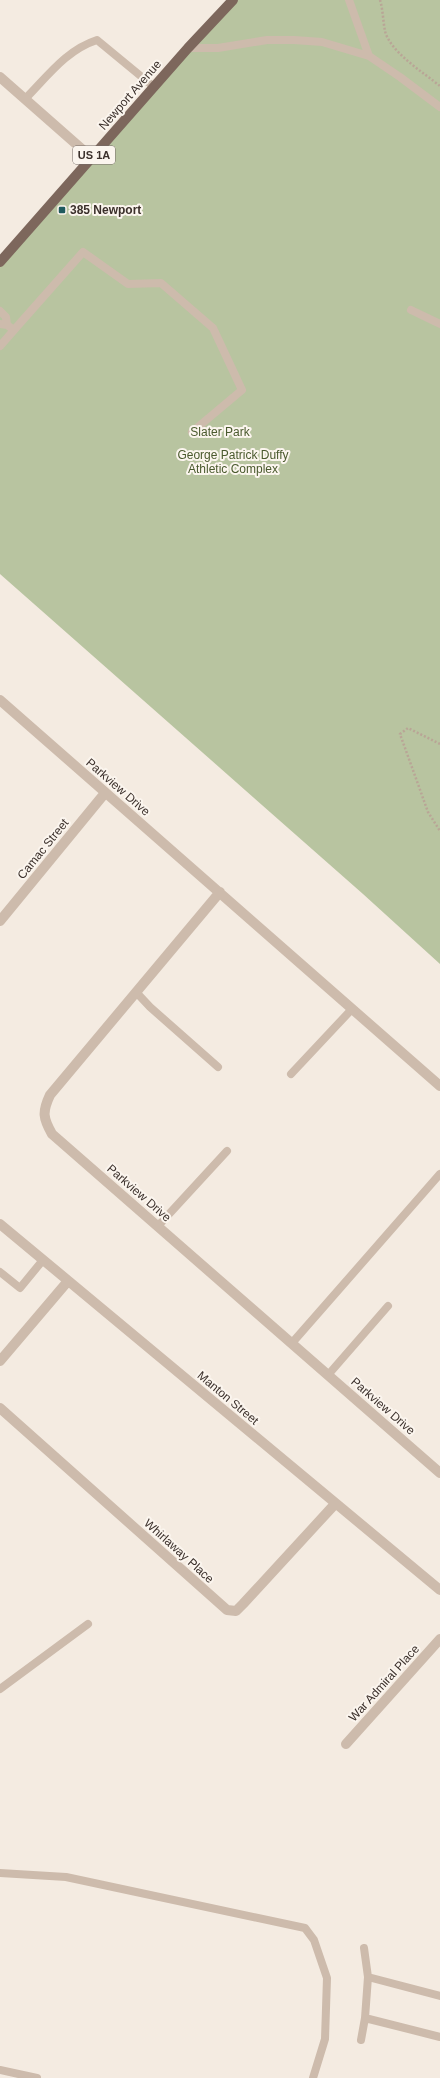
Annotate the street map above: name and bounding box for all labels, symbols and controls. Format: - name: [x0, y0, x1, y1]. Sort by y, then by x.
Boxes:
- street label: Newport Avenue: [96, 57, 164, 133]
- road number: US 1A: [73, 146, 115, 164]
- place label: 385 Newport: [70, 203, 141, 217]
- marker: 385 Newport: [57, 205, 67, 215]
- park label: Slater Park: [190, 425, 251, 439]
- park label: George Patrick Duffy Athletic Complex: [177, 448, 289, 476]
- street label: Parkview Drive: [83, 755, 153, 819]
- street label: Camac Street: [14, 816, 72, 882]
- street label: Parkview Drive: [104, 1161, 174, 1225]
- street label: Manton Street: [195, 1368, 262, 1428]
- street label: Parkview Drive: [348, 1374, 418, 1438]
- street label: Whirlaway Place: [141, 1516, 217, 1586]
- street label: War Admiral Place: [346, 1642, 422, 1724]

